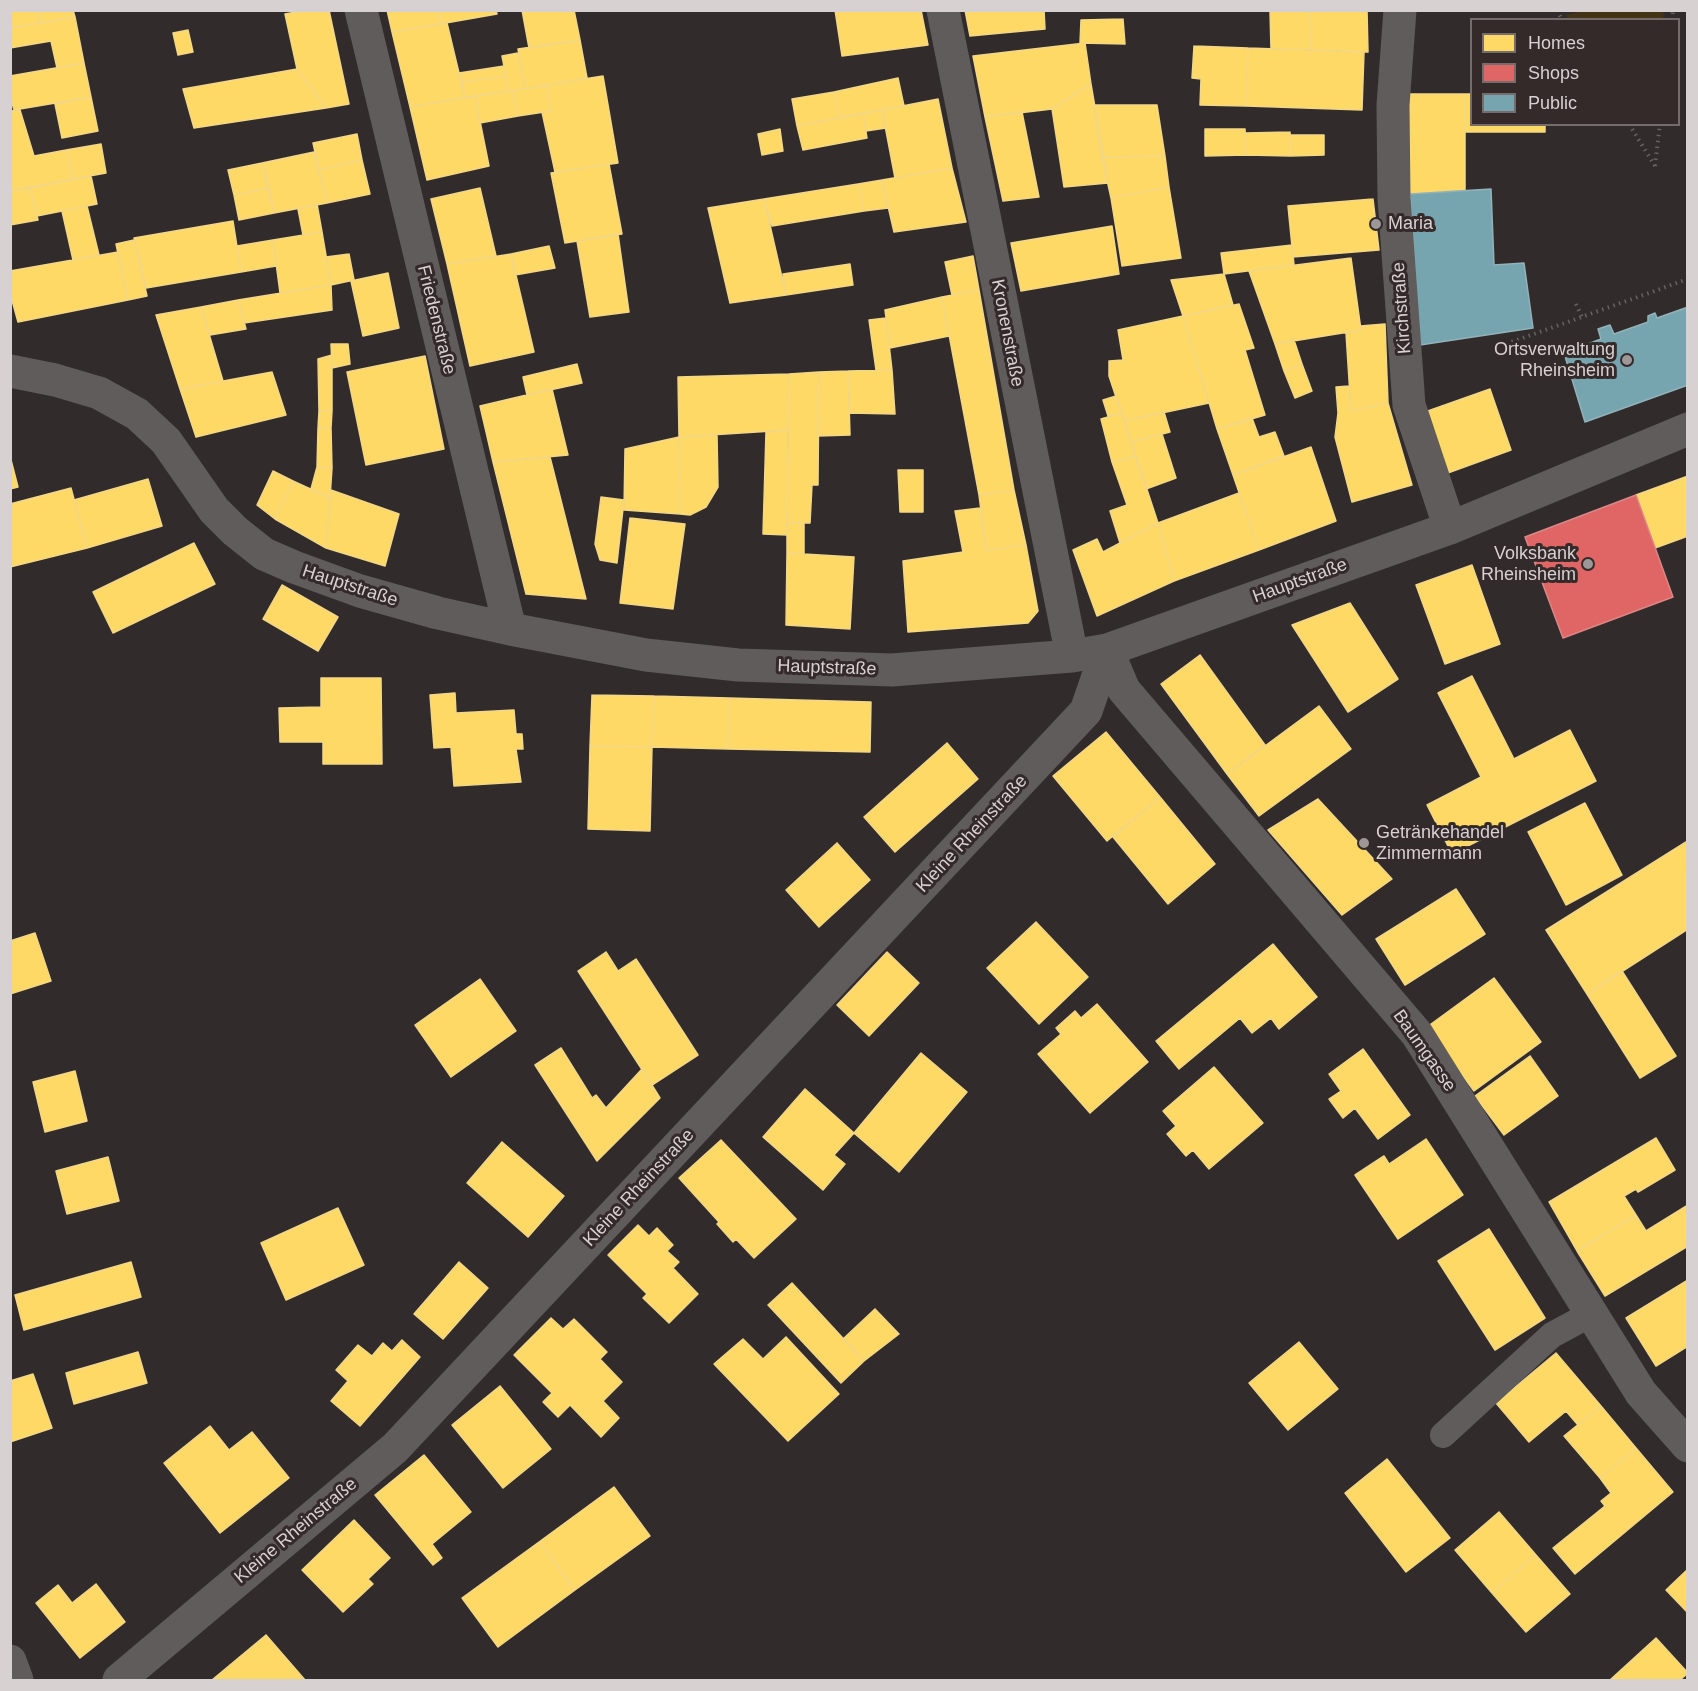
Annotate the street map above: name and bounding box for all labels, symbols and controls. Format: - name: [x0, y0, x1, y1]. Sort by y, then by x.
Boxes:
- legend: [1470, 18, 1680, 126]
- text: Homes: [1528, 33, 1585, 53]
- text: Shops: [1528, 63, 1579, 83]
- text: Public: [1528, 93, 1577, 113]
- place label: Maria: [1388, 213, 1433, 235]
- marker: Maria: [1369, 217, 1383, 231]
- street label: Kirchstraße: [1388, 261, 1416, 355]
- street label: Friedenstraße: [412, 263, 460, 377]
- street label: Kronenstraße: [986, 277, 1028, 389]
- place label: Ortsverwaltung Rheinsheim: [1494, 339, 1615, 382]
- marker: Ortsverwaltung Rheinsheim: [1620, 353, 1634, 367]
- place label: Volksbank Rheinsheim: [1481, 543, 1576, 586]
- street label: Hauptstraße: [1250, 554, 1350, 608]
- marker: Volksbank Rheinsheim: [1581, 557, 1595, 571]
- street label: Hauptstraße: [300, 560, 400, 612]
- street label: Hauptstraße: [777, 655, 877, 681]
- street label: Kleine Rheinstraße: [912, 771, 1032, 897]
- place label: Getränkehandel Zimmermann: [1376, 822, 1504, 864]
- marker: Getränkehandel Zimmermann: [1357, 836, 1371, 850]
- street label: Baumgasse: [1388, 1006, 1460, 1096]
- street label: Kleine Rheinstraße: [579, 1125, 699, 1251]
- street label: Kleine Rheinstraße: [230, 1474, 362, 1588]

